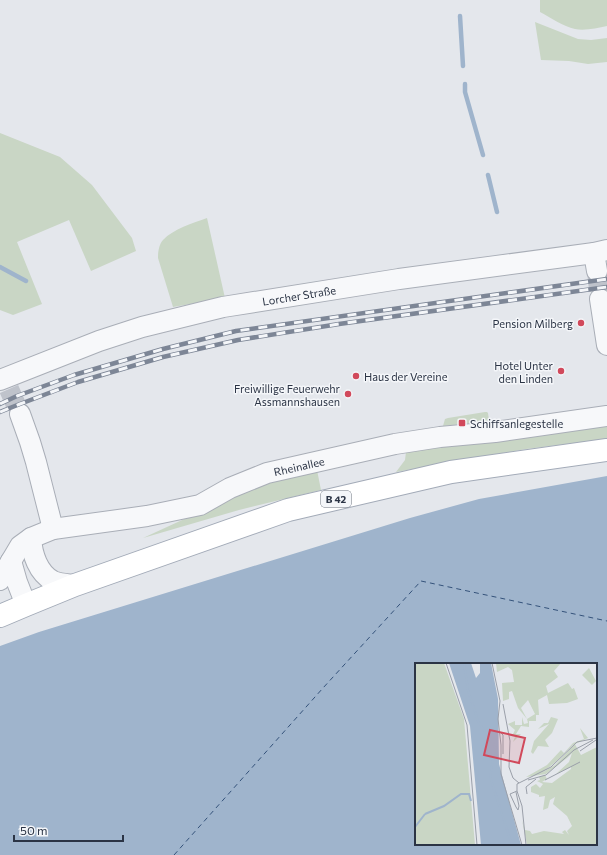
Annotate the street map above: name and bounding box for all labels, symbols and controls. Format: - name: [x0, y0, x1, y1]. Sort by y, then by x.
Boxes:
- street label: Lorcher Straße: [261, 283, 337, 307]
- place label: Pension Milberg: [493, 317, 573, 330]
- marker: Pension Milberg: [576, 318, 586, 328]
- place label: Hotel Unter den Linden: [494, 359, 554, 385]
- marker: Hotel Unter den Linden: [556, 366, 566, 376]
- place label: Haus der Vereine: [364, 370, 448, 383]
- marker: Haus der Vereine: [351, 371, 361, 381]
- place label: Freiwillige Feuerwehr Assmannshausen: [234, 382, 341, 408]
- marker: Freiwillige Feuerwehr Assmannshausen: [343, 389, 353, 399]
- place label: Schiffsanlegestelle: [470, 417, 563, 430]
- marker: Schiffsanlegestelle: [457, 418, 467, 428]
- street label: Rheinallee: [272, 454, 326, 478]
- road number: B 42: [321, 491, 351, 507]
- inset map: [415, 663, 597, 845]
- scale bar: [14, 817, 123, 843]
- text: 50 m: [20, 823, 48, 837]

